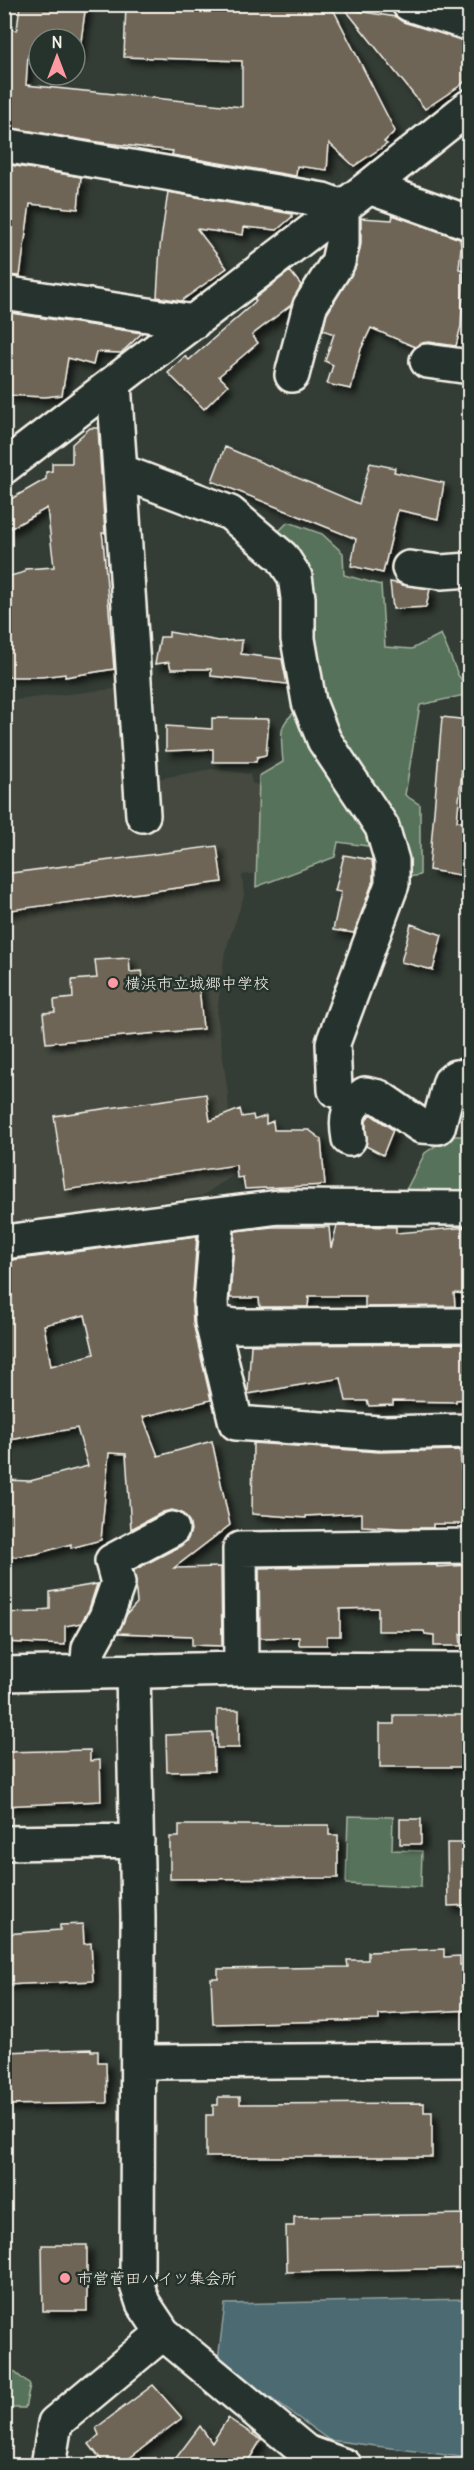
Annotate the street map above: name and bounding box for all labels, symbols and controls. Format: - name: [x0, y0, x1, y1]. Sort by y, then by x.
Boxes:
- north arrow: [27, 27, 87, 87]
- text: N: [51, 32, 63, 52]
- place label: 横浜市立城郷中学校: [125, 973, 269, 993]
- marker: 横浜市立城郷中学校: [106, 976, 120, 990]
- place label: 市営菅田ハイツ集会所: [77, 2268, 237, 2288]
- marker: 市営菅田ハイツ集会所: [58, 2271, 72, 2285]

